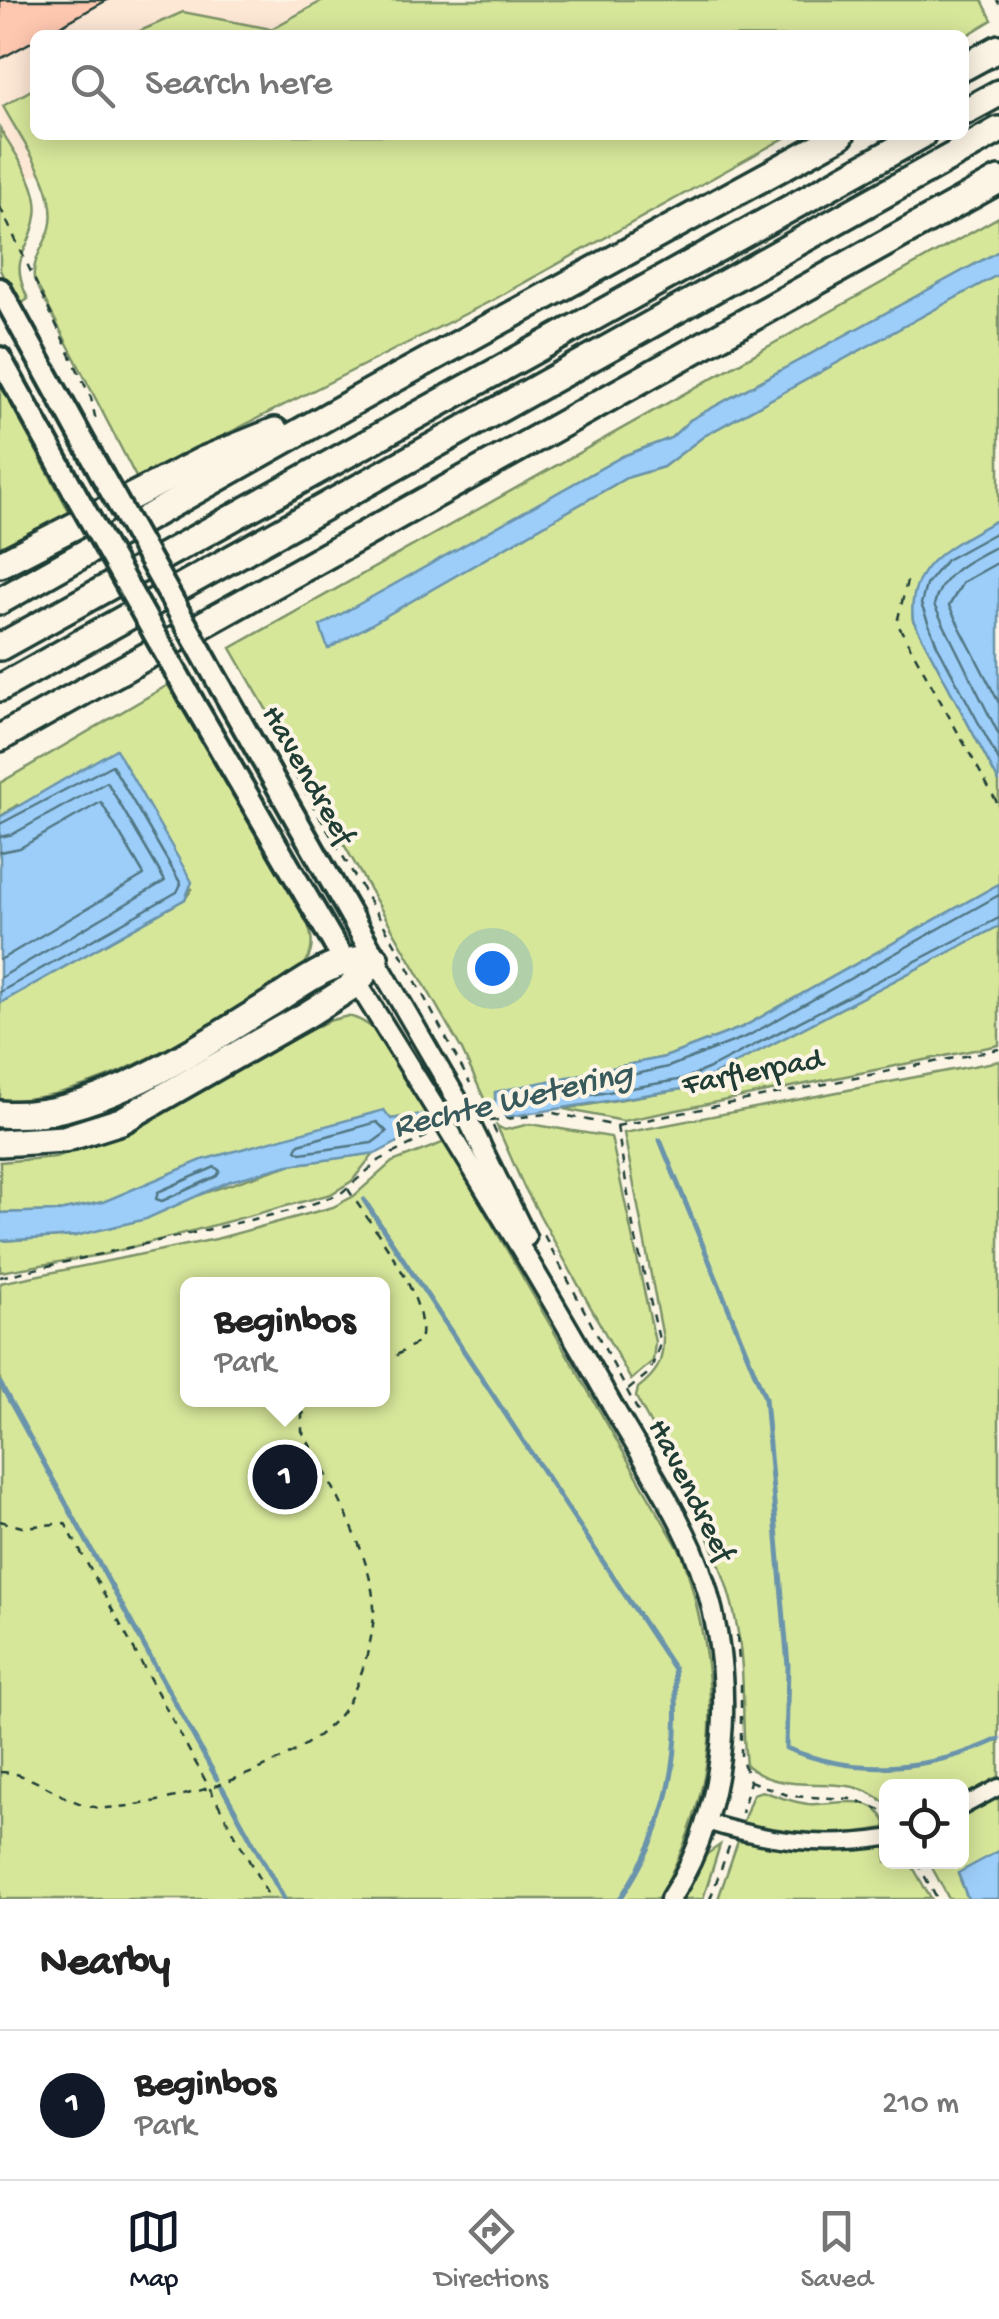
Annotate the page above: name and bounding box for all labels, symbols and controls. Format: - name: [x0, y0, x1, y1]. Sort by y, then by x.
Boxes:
- search box: [30, 30, 969, 140]
- icon: search: [65, 58, 120, 113]
- text: Search here: [145, 63, 332, 107]
- street label: Havendreef: [251, 699, 362, 854]
- your location: [467, 943, 518, 994]
- street label: Farflerpad: [678, 1041, 829, 1106]
- water label: Rechte Wetering: [389, 1054, 639, 1149]
- popup: [180, 1277, 390, 1407]
- text: Beginbos: [215, 1301, 355, 1345]
- text: Park: [215, 1345, 276, 1383]
- street label: Havendreef: [637, 1413, 742, 1571]
- pin: 1: [252, 1440, 318, 1514]
- map controls: [879, 1779, 969, 1869]
- button: locate: [879, 1779, 969, 1869]
- text: Nearby: [40, 1940, 170, 1989]
- text: Beginbos: [135, 2064, 276, 2108]
- text: 1: [66, 2086, 79, 2124]
- text: 210 m: [882, 2086, 959, 2124]
- text: Park: [135, 2108, 196, 2146]
- tab: Map: [126, 2204, 181, 2297]
- tab: Directions: [434, 2204, 548, 2297]
- tab: Saved: [801, 2204, 873, 2297]

